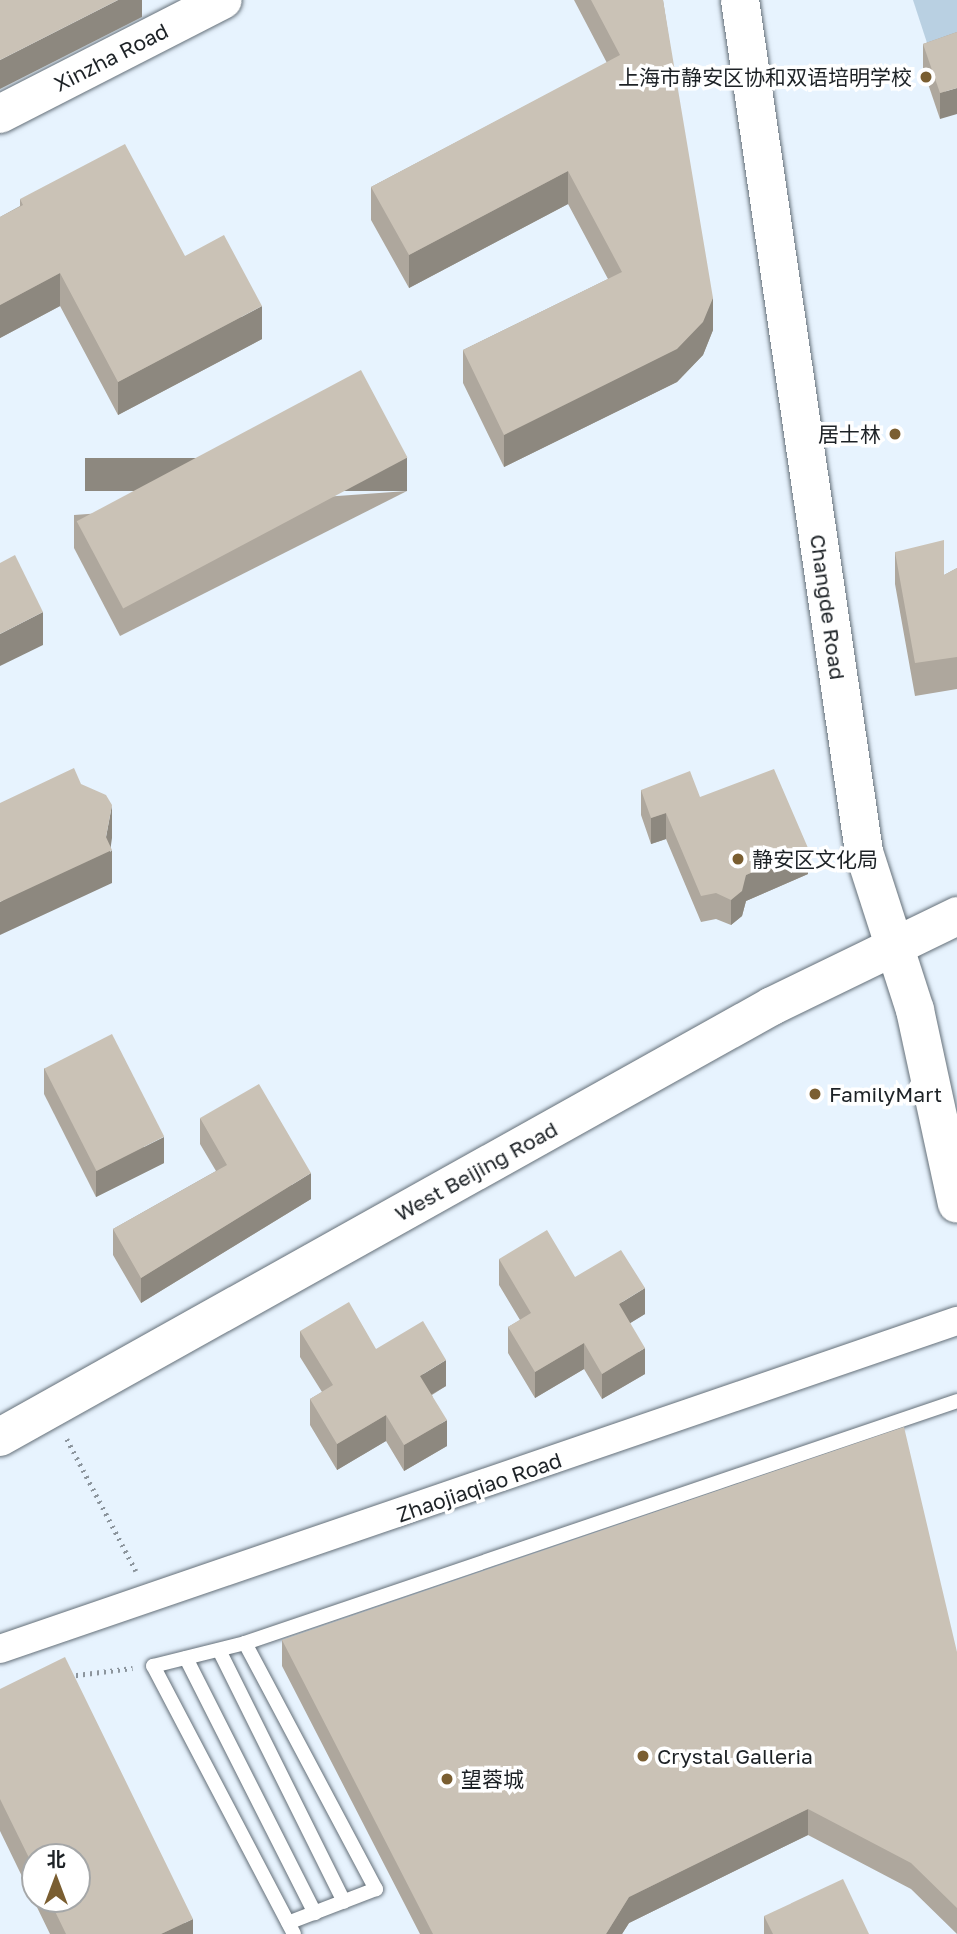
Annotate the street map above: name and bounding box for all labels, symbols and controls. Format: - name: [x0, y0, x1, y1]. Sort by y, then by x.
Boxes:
- street label: Xinzha Road: [50, 17, 172, 97]
- place label: 上海市静安区协和双语培明学校: [618, 64, 912, 90]
- marker: 上海市静安区协和双语培明学校: [918, 69, 934, 85]
- place label: 居士林: [818, 421, 881, 447]
- marker: 居士林: [887, 426, 903, 442]
- street label: Changde Road: [805, 533, 851, 681]
- place label: 静安区文化局: [752, 846, 878, 872]
- marker: 静安区文化局: [730, 851, 746, 867]
- place label: FamilyMart: [829, 1081, 942, 1107]
- marker: FamilyMart: [807, 1086, 823, 1102]
- street label: West Beijing Road: [390, 1116, 562, 1226]
- street label: Zhaojiaqiao Road: [393, 1447, 565, 1527]
- place label: Crystal Galleria: [657, 1743, 813, 1769]
- marker: Crystal Galleria: [635, 1748, 651, 1764]
- place label: 望蓉城: [461, 1766, 524, 1792]
- marker: 望蓉城: [439, 1771, 455, 1787]
- north arrow: [21, 1843, 91, 1913]
- text: 北: [46, 1847, 66, 1870]

